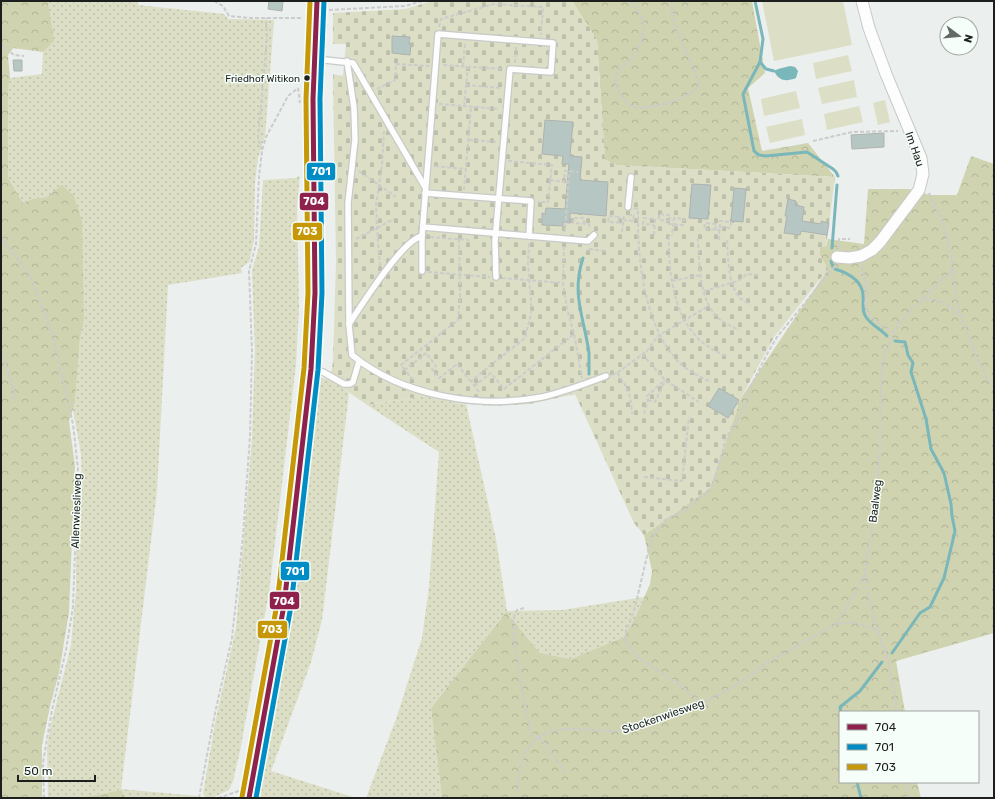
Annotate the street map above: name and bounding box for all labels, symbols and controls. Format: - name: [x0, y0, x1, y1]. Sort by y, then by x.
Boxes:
- north arrow: [939, 16, 979, 56]
- text: N: [961, 33, 975, 44]
- place label: Friedhof Witikon: [225, 73, 300, 85]
- marker: Friedhof Witikon: [302, 73, 312, 83]
- street label: Im Hau: [903, 130, 927, 168]
- line badge: 701: [306, 162, 336, 181]
- text: 701: [311, 165, 331, 178]
- line badge: 704: [299, 192, 329, 211]
- text: 704: [303, 195, 325, 208]
- line badge: 703: [292, 222, 323, 241]
- text: 703: [296, 225, 318, 238]
- street label: Allenwiesliweg: [69, 473, 84, 549]
- street label: Baalweg: [866, 479, 885, 523]
- line badge: 701: [280, 561, 310, 581]
- text: 701: [285, 565, 305, 578]
- line badge: 704: [269, 591, 300, 610]
- text: 704: [273, 595, 295, 608]
- line badge: 703: [257, 620, 288, 639]
- text: 703: [261, 623, 283, 636]
- street label: Stockenwiesweg: [620, 696, 706, 737]
- legend: [839, 711, 979, 783]
- text: 704: [875, 720, 897, 734]
- text: 701: [875, 740, 894, 754]
- scale bar: [18, 757, 95, 783]
- text: 703: [875, 760, 896, 774]
- text: 50 m: [24, 764, 52, 778]

